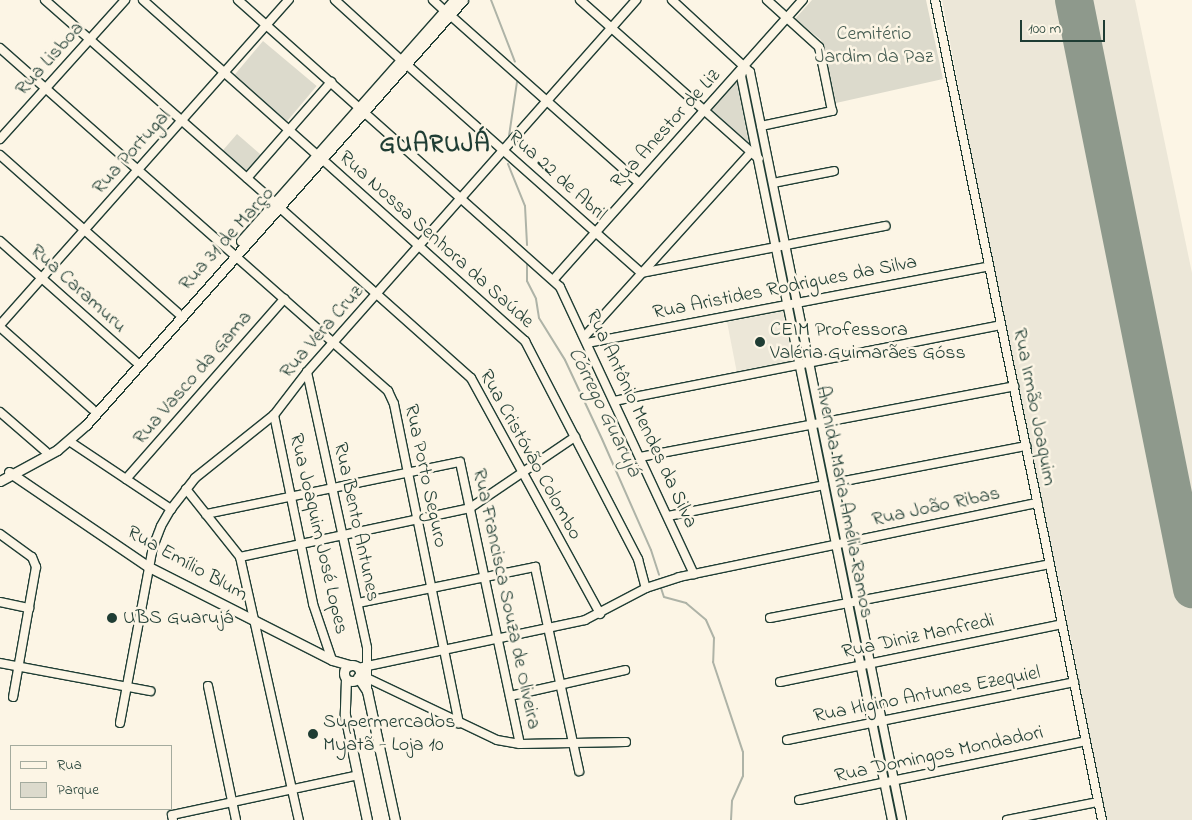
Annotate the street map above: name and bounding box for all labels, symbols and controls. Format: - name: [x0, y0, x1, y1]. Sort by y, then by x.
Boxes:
- scale bar: [1022, 10, 1107, 42]
- street label: Rua Lisboa: [11, 17, 89, 101]
- text: 100 m: [1028, 18, 1061, 40]
- park label: Cemitério Jardim da Paz: [815, 23, 933, 70]
- street label: Rua Anestor de Liz: [606, 64, 726, 194]
- street label: Rua Portugal: [87, 104, 177, 200]
- street label: Rua 22 de Abril: [503, 125, 611, 227]
- district label: GUARUJÁ: [379, 130, 491, 160]
- street label: Rua Nossa Senhora da Saúde: [334, 146, 538, 334]
- street label: Rua 31 de Março: [174, 182, 280, 296]
- street label: Rua Caramuru: [25, 239, 131, 339]
- street label: Rua Aristides Rodrigues da Silva: [651, 251, 919, 325]
- street label: Rua Vera Cruz: [275, 281, 369, 383]
- street label: Rua Vasco da Gama: [128, 306, 258, 450]
- street label: Rua Antônio Mendes da Silva: [580, 306, 702, 532]
- place label: CEIM Professora Valéria Guimarães Góss: [770, 319, 966, 366]
- street label: Rua Irmão Joaquim: [1007, 326, 1061, 488]
- marker: CEIM Professora Valéria Guimarães Góss: [754, 336, 766, 348]
- water label: Córrego Guarujá: [562, 343, 646, 481]
- street label: Rua Cristóvão Colombo: [473, 366, 587, 544]
- street label: Avenida Maria Amélia Ramos: [810, 384, 878, 620]
- street label: Rua Porto Seguro: [398, 402, 452, 550]
- street label: Rua Joaquim José Lopes: [283, 431, 353, 637]
- street label: Rua Bento Antunes: [327, 440, 385, 604]
- street label: Rua Francisca Souza de Oliveira: [467, 467, 545, 731]
- street label: Rua João Ribas: [870, 482, 1002, 532]
- street label: Rua Emílio Blum: [122, 521, 252, 607]
- place label: UBS Guarujá: [123, 606, 233, 630]
- street label: Rua Diniz Manfredi: [840, 609, 996, 665]
- marker: UBS Guarujá: [105, 611, 119, 625]
- street label: Rua Higino Antunes Ezequiel: [811, 661, 1043, 729]
- place label: Supermercados Myatã - Loja 10: [323, 710, 455, 757]
- street label: Rua Domingos Mondadori: [832, 721, 1046, 789]
- marker: Supermercados Myatã - Loja 10: [307, 728, 319, 740]
- legend: [10, 745, 172, 810]
- text: Rua: [57, 754, 82, 776]
- text: Parque: [57, 779, 99, 801]

